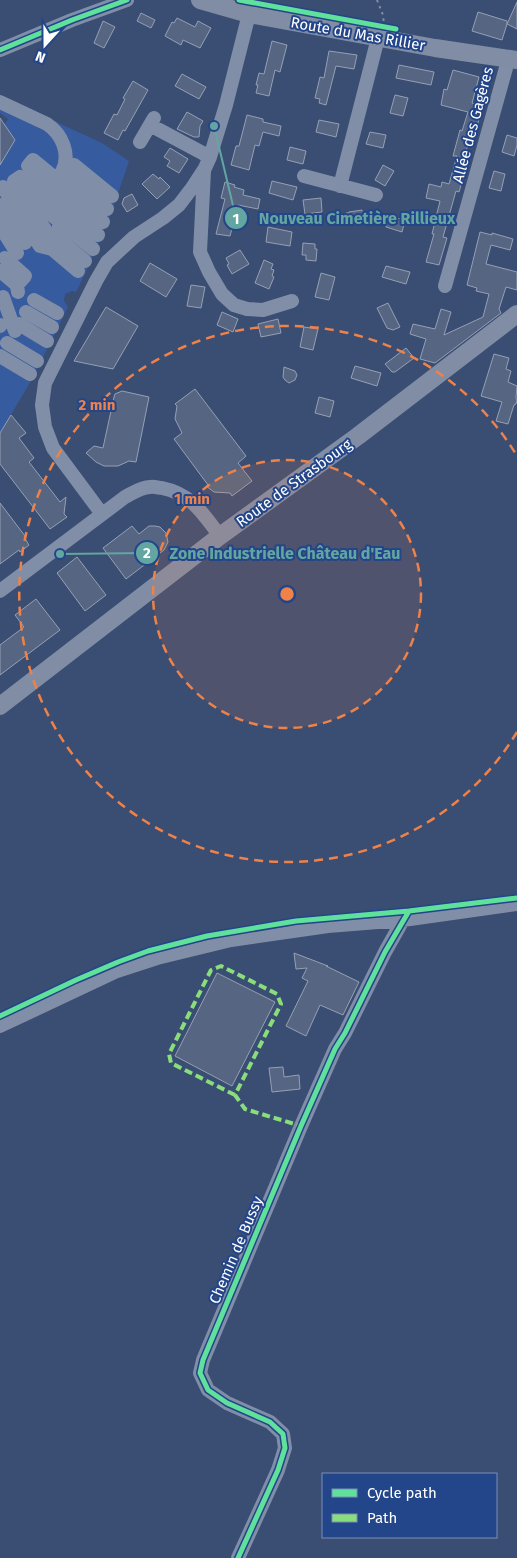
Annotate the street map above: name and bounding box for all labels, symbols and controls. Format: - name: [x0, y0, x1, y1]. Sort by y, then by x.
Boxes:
- street label: Route du Mas Rillier: [289, 13, 427, 55]
- north arrow: [20, 20, 70, 70]
- text: N: [33, 47, 48, 66]
- street label: Allée des Gagères: [449, 65, 497, 185]
- callout: Nouveau Cimetière Rillieux: [224, 203, 465, 234]
- text: Nouveau Cimetière Rillieux: [259, 209, 456, 228]
- text: 1: [233, 210, 239, 228]
- text: 2 min: [79, 396, 115, 414]
- street label: Route de Strasbourg: [233, 435, 355, 531]
- text: 1 min: [174, 490, 210, 508]
- callout: Zone Industrielle Château d'Eau: [134, 538, 410, 569]
- text: 2: [143, 544, 151, 562]
- text: Zone Industrielle Château d'Eau: [170, 544, 400, 563]
- centre of rings: [278, 585, 296, 603]
- street label: Chemin de Bussy: [205, 1193, 267, 1306]
- legend: [322, 1473, 497, 1538]
- text: Cycle path: [367, 1484, 437, 1502]
- text: Path: [367, 1509, 397, 1527]

